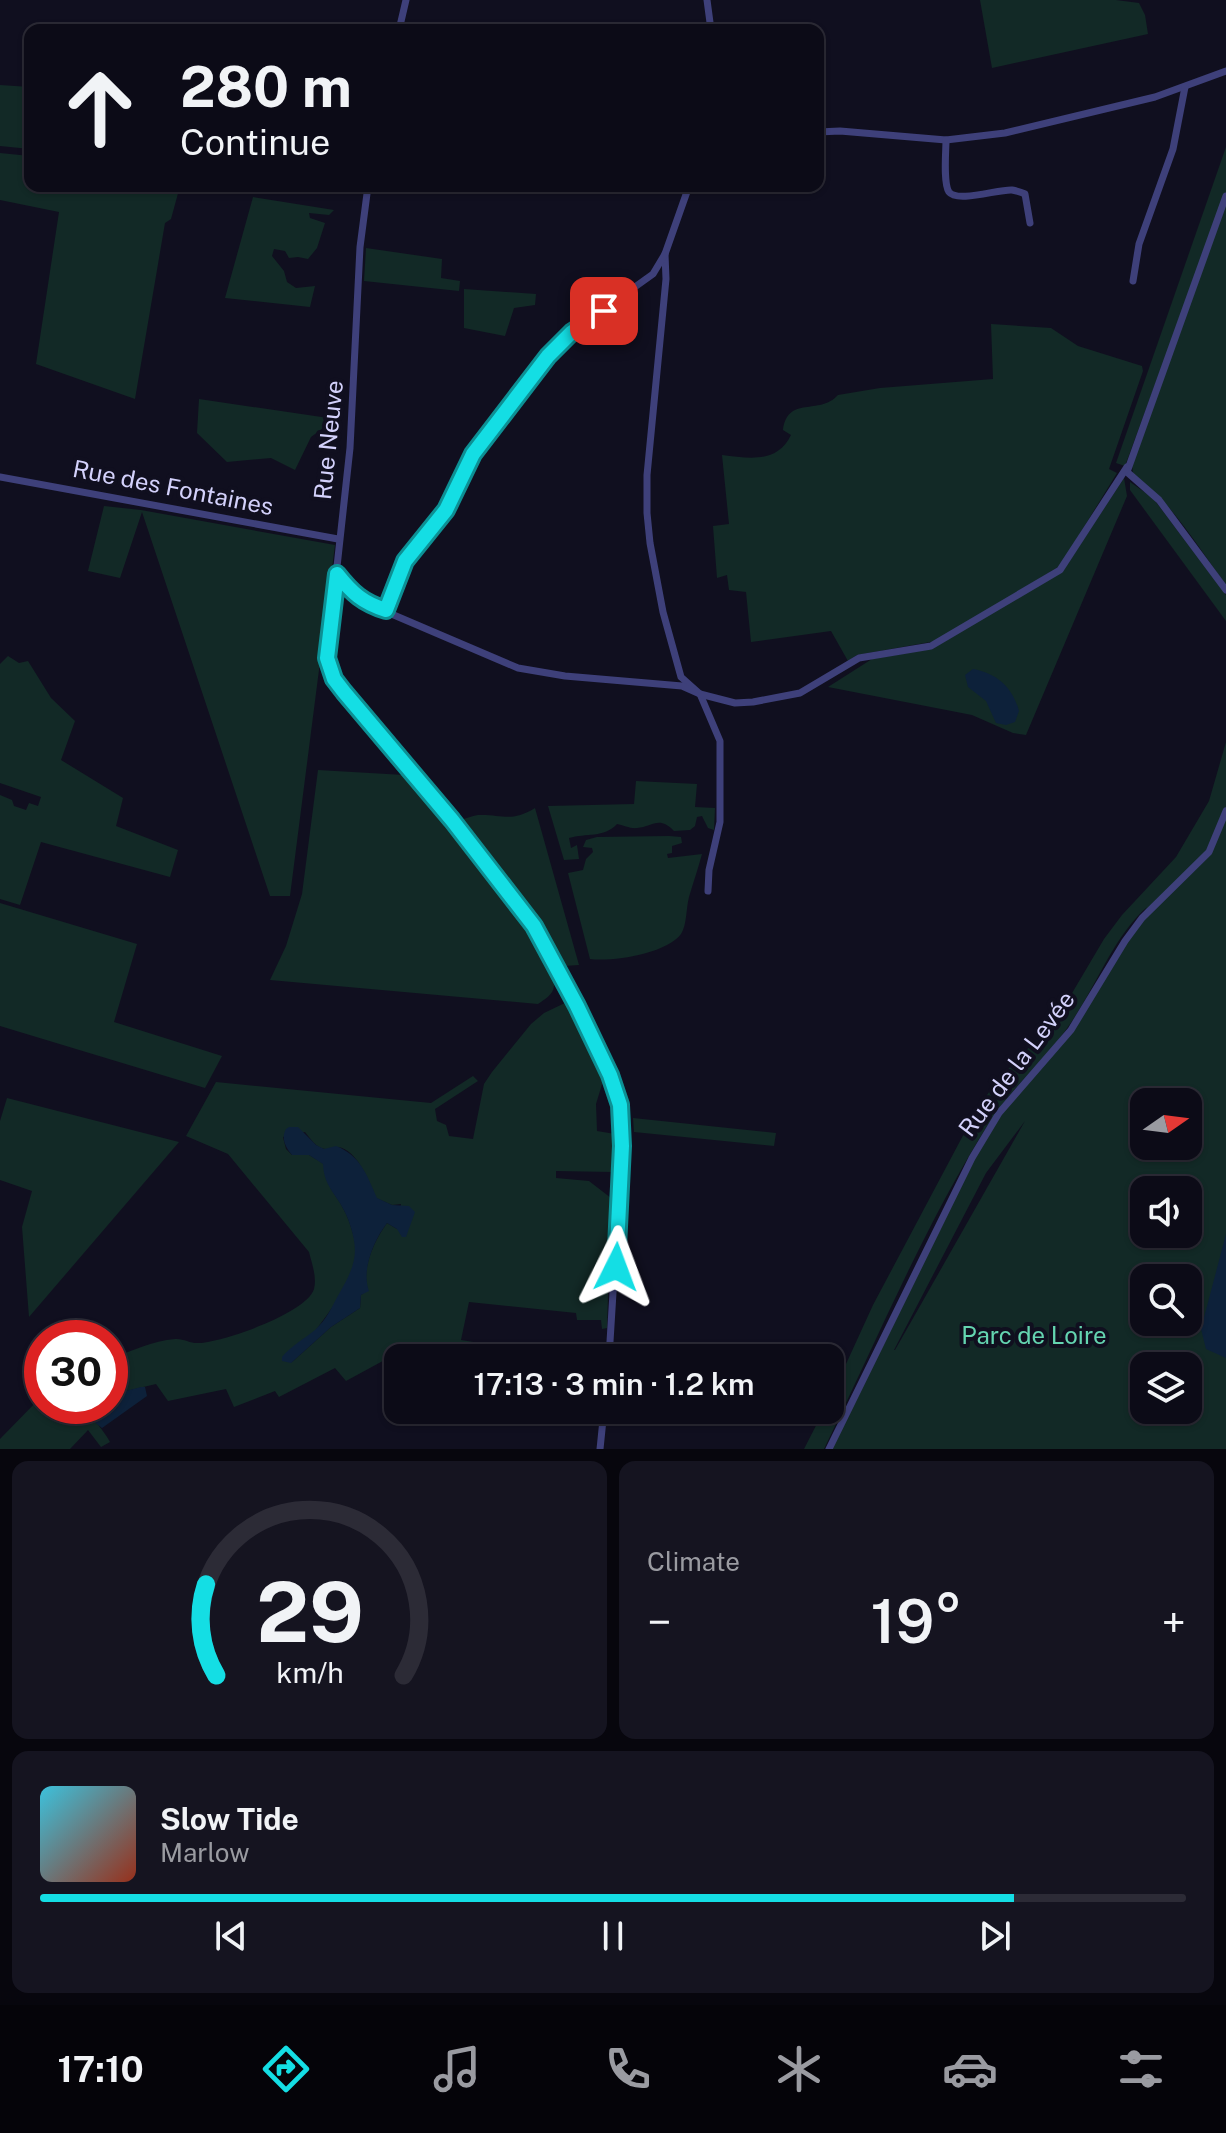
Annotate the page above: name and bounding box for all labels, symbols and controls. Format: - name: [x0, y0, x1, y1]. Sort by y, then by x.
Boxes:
- text: 280 m: [180, 54, 352, 120]
- icon: ahead: [48, 56, 152, 160]
- text: Continue: [180, 121, 330, 163]
- pin: [570, 277, 638, 345]
- icon: arrive: [582, 289, 626, 333]
- street label: Rue Neuve: [308, 379, 348, 501]
- street label: Rue des Fontaines: [71, 454, 276, 520]
- street label: Rue de la Levée: [952, 985, 1080, 1142]
- north arrow: [1130, 1088, 1202, 1160]
- map controls: [1130, 1088, 1202, 1424]
- button: sound: [1130, 1176, 1202, 1248]
- position arrow: [574, 1225, 658, 1309]
- button: search: [1130, 1264, 1202, 1336]
- speed limit sign: 30: [24, 1320, 128, 1424]
- park label: Parc de Loire: [961, 1321, 1107, 1349]
- button: layers: [1130, 1352, 1202, 1424]
- text: 17:13 · 3 min · 1.2 km: [473, 1366, 755, 1402]
- text: Climate: [647, 1546, 740, 1577]
- text: 29: [256, 1563, 363, 1661]
- text: 19°: [871, 1586, 962, 1657]
- text: −: [647, 1596, 671, 1648]
- text: +: [1162, 1596, 1186, 1648]
- text: km/h: [276, 1656, 343, 1689]
- text: Slow Tide: [160, 1801, 299, 1837]
- text: Marlow: [160, 1837, 250, 1868]
- icon: previous: [209, 1914, 253, 1958]
- icon: pause: [591, 1914, 635, 1958]
- icon: next: [973, 1914, 1017, 1958]
- icon: directions: [258, 2041, 314, 2097]
- icon: music: [429, 2041, 485, 2097]
- icon: phone: [600, 2041, 656, 2097]
- icon: climate: [771, 2041, 827, 2097]
- icon: car: [942, 2041, 998, 2097]
- icon: filters: [1113, 2041, 1169, 2097]
- text: 17:10: [57, 2048, 144, 2090]

